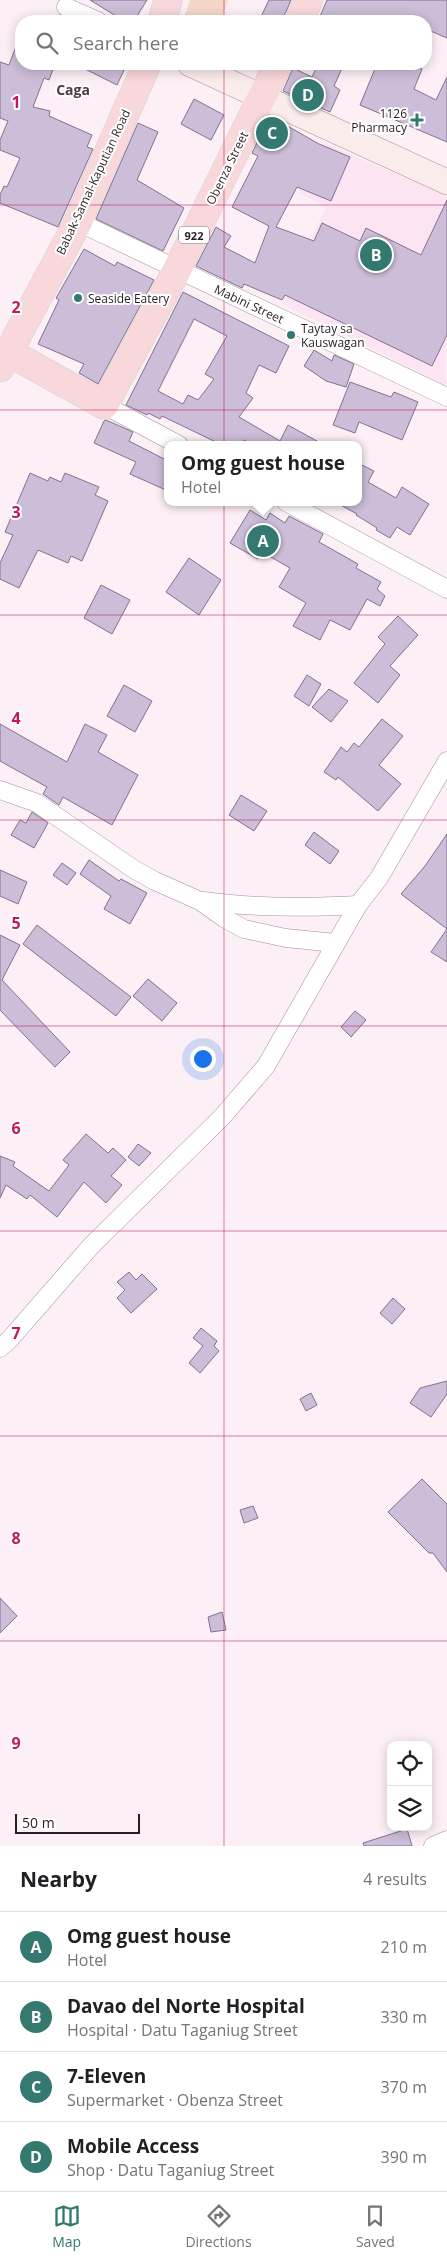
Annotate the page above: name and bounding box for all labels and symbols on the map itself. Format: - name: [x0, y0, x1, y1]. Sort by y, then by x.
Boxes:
- pin: D: [292, 76, 324, 114]
- district label: Caga: [56, 80, 90, 99]
- text: 1: [11, 91, 21, 113]
- place label: 1126 Pharmacy: [351, 105, 408, 136]
- street label: Babak-Samal-Kaputian Road: [52, 107, 134, 257]
- pin: C: [256, 114, 288, 152]
- marker: 1126 Pharmacy: [411, 114, 423, 126]
- street label: Obenza Street: [202, 128, 252, 208]
- road number: 922: [179, 226, 209, 244]
- pin: B: [360, 236, 392, 274]
- street label: Mabini Street: [211, 280, 287, 328]
- place label: Seaside Eatery: [88, 290, 170, 307]
- marker: Seaside Eatery: [72, 292, 84, 304]
- text: 2: [11, 296, 21, 318]
- place label: Taytay sa Kauswagan: [301, 320, 365, 351]
- marker: Taytay sa Kauswagan: [285, 329, 297, 341]
- text: 3: [11, 501, 21, 523]
- pin: A: [247, 522, 279, 560]
- text: 4: [11, 707, 21, 729]
- text: 5: [11, 912, 21, 934]
- your location: [190, 1046, 216, 1072]
- text: 6: [11, 1117, 21, 1139]
- text: 7: [11, 1322, 21, 1344]
- text: 8: [11, 1527, 21, 1549]
- text: 9: [11, 1732, 21, 1754]
- scale bar: [15, 1811, 140, 1834]

